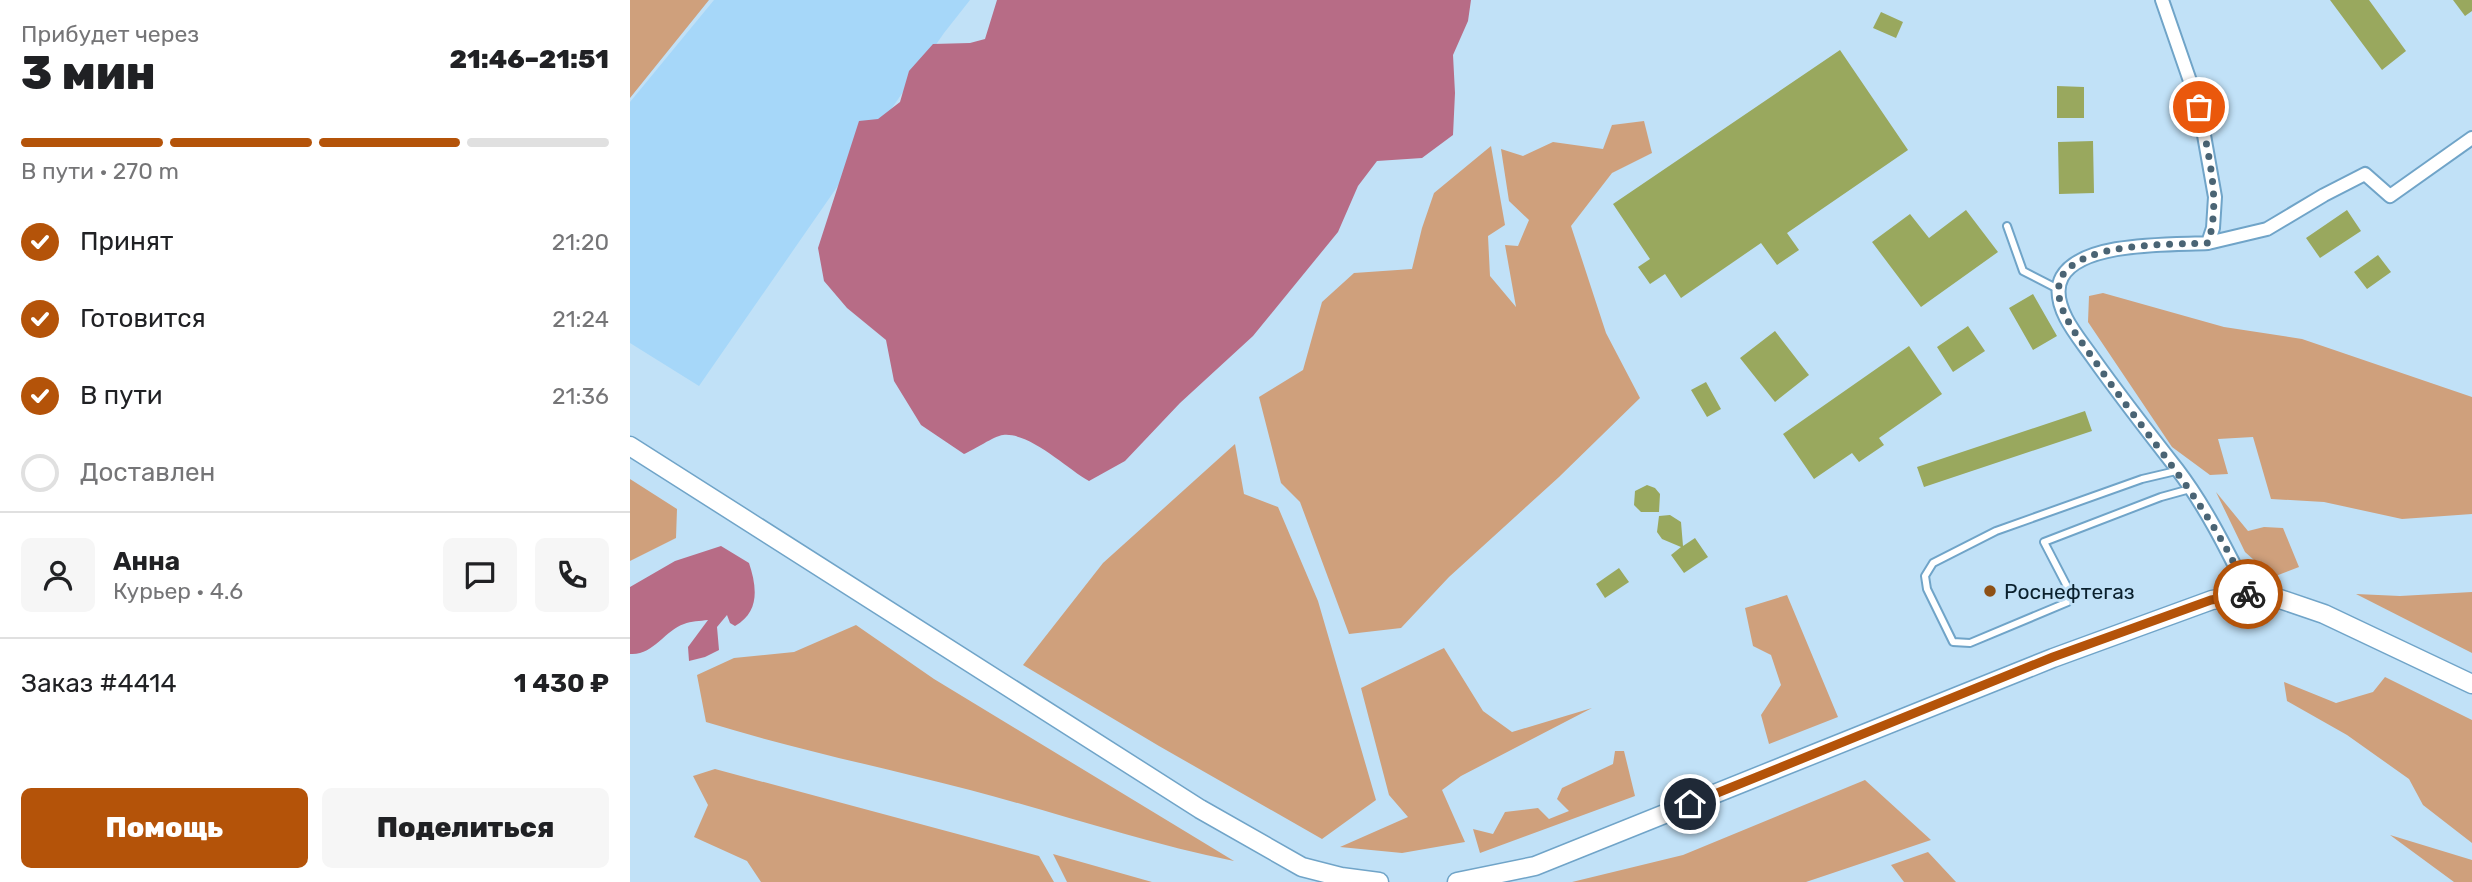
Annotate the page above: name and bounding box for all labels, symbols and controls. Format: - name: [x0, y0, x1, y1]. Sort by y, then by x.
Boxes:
- text: Прибудет через: [21, 20, 199, 48]
- text: 21:46–21:51: [449, 44, 609, 75]
- text: 3 мин: [21, 46, 156, 101]
- pin: [2169, 77, 2229, 137]
- icon: bag: [2180, 88, 2218, 126]
- text: В пути · 270 m: [21, 157, 179, 185]
- icon: check: [21, 223, 59, 261]
- text: Принят: [80, 226, 173, 257]
- text: 21:20: [552, 228, 609, 256]
- icon: check: [21, 300, 59, 338]
- text: Готовится: [80, 303, 206, 334]
- text: 21:24: [552, 305, 609, 333]
- icon: check: [21, 377, 59, 415]
- text: В пути: [80, 380, 163, 411]
- text: 21:36: [552, 382, 609, 410]
- text: Доставлен: [80, 457, 215, 488]
- button: person: [21, 538, 95, 612]
- button: chat: [443, 538, 517, 612]
- button: phone: [535, 538, 609, 612]
- text: Анна: [113, 546, 180, 577]
- courier: [2213, 559, 2283, 629]
- icon: bike: [2229, 575, 2267, 613]
- text: Курьер · 4.6: [113, 577, 243, 605]
- place label: Роснефтегаз: [2004, 579, 2135, 604]
- marker: Роснефтегаз: [1982, 583, 1998, 599]
- text: Заказ #4414: [21, 668, 177, 699]
- text: 1 430 ₽: [514, 668, 609, 699]
- pin: [1660, 774, 1720, 834]
- icon: home: [1671, 785, 1709, 823]
- button: Помощь: [21, 788, 308, 868]
- button: Поделиться: [322, 788, 609, 868]

